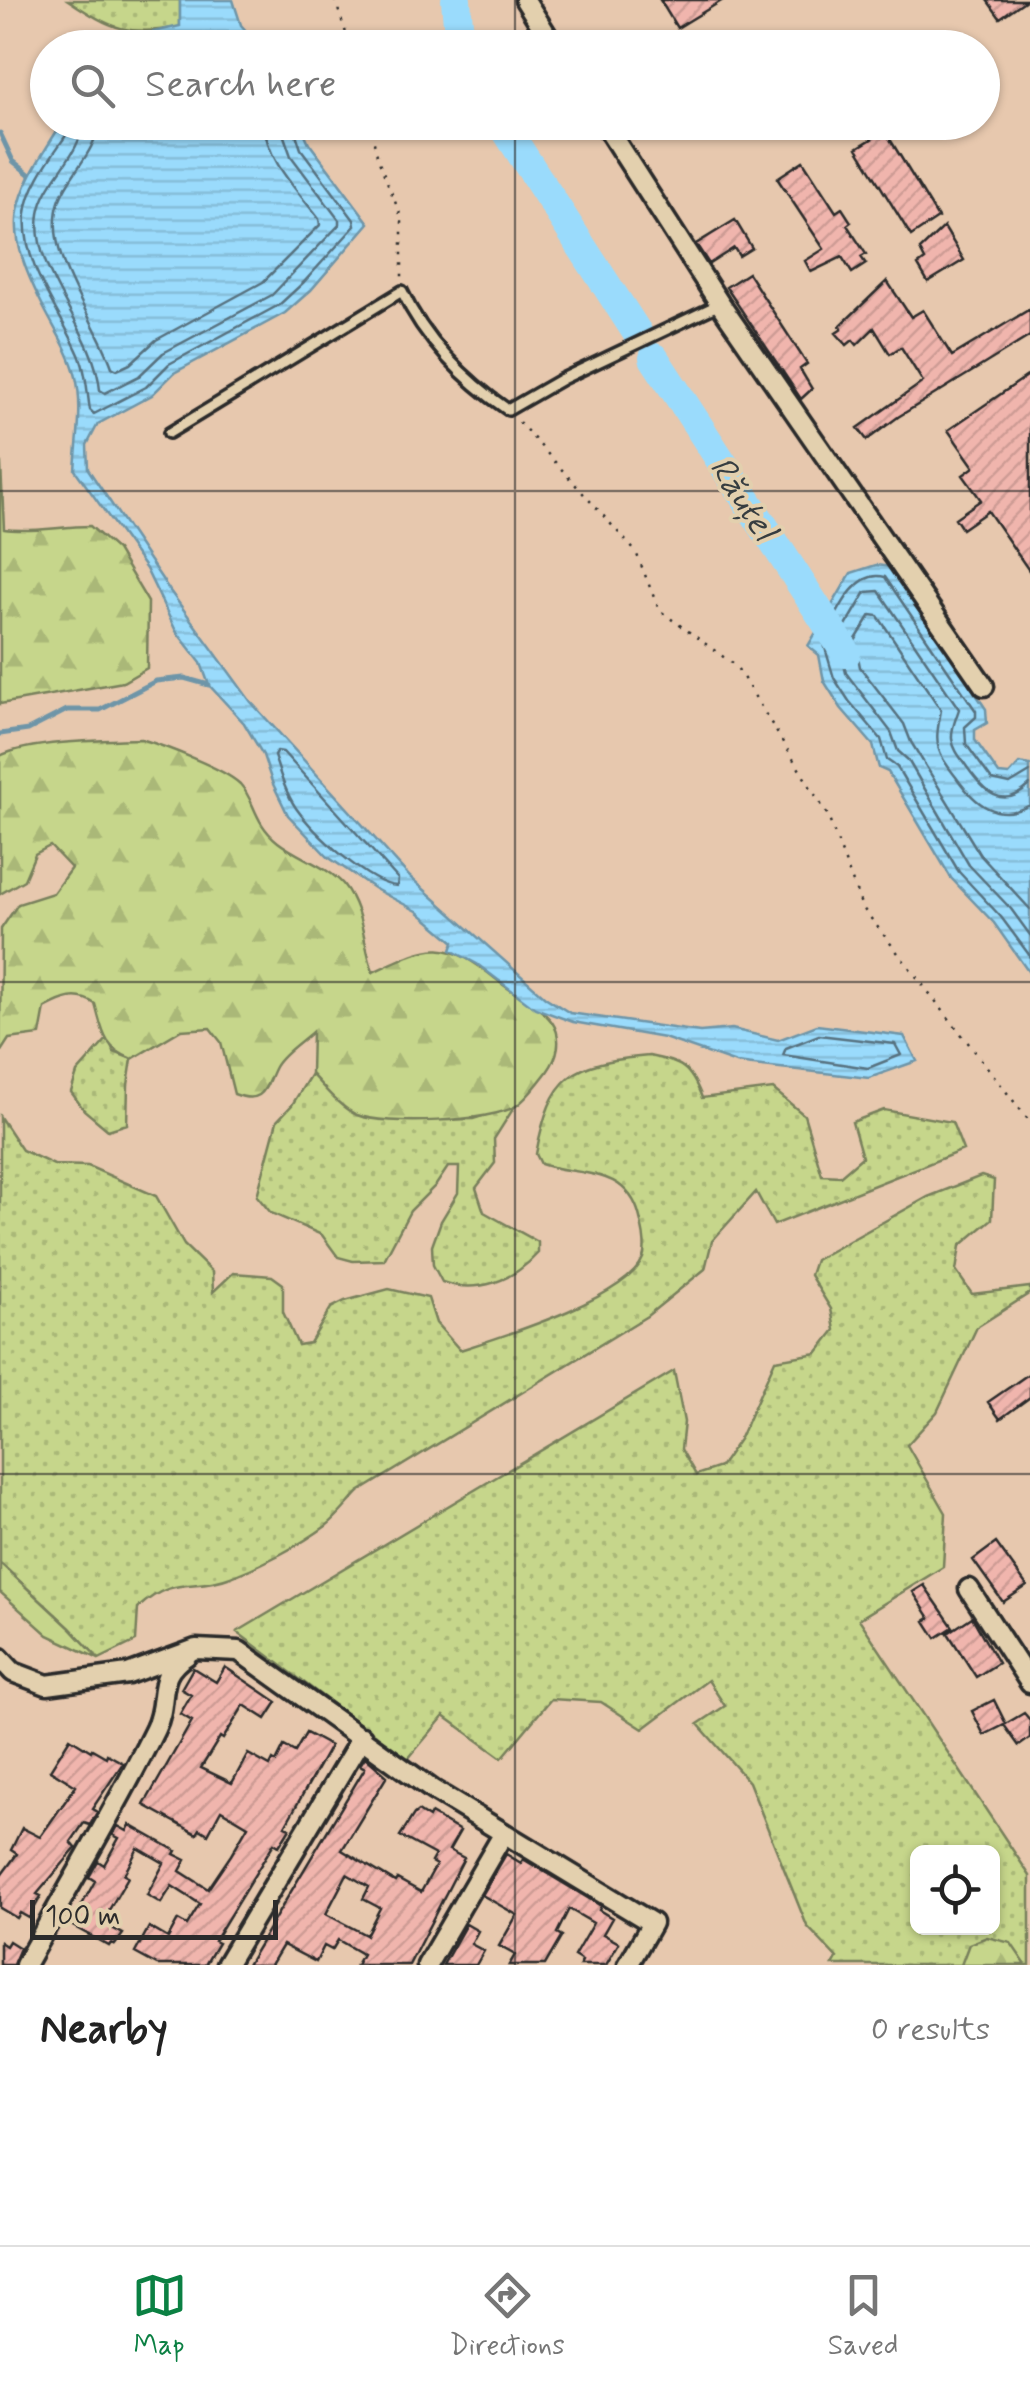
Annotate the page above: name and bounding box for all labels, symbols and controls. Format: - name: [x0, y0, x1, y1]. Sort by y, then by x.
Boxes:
- search box: [30, 30, 1000, 140]
- icon: search: [65, 58, 120, 113]
- text: Search here: [145, 61, 336, 110]
- water label: Răuțel: [698, 448, 788, 552]
- map controls: [910, 1845, 1000, 1935]
- button: locate: [910, 1845, 1000, 1935]
- scale bar: [30, 1895, 278, 1940]
- text: 100 m: [45, 1899, 120, 1936]
- text: Nearby: [40, 2003, 168, 2058]
- text: 0 results: [871, 2009, 990, 2051]
- tab: Map: [132, 2268, 187, 2365]
- tab: Directions: [450, 2268, 565, 2365]
- tab: Saved: [828, 2268, 898, 2365]

